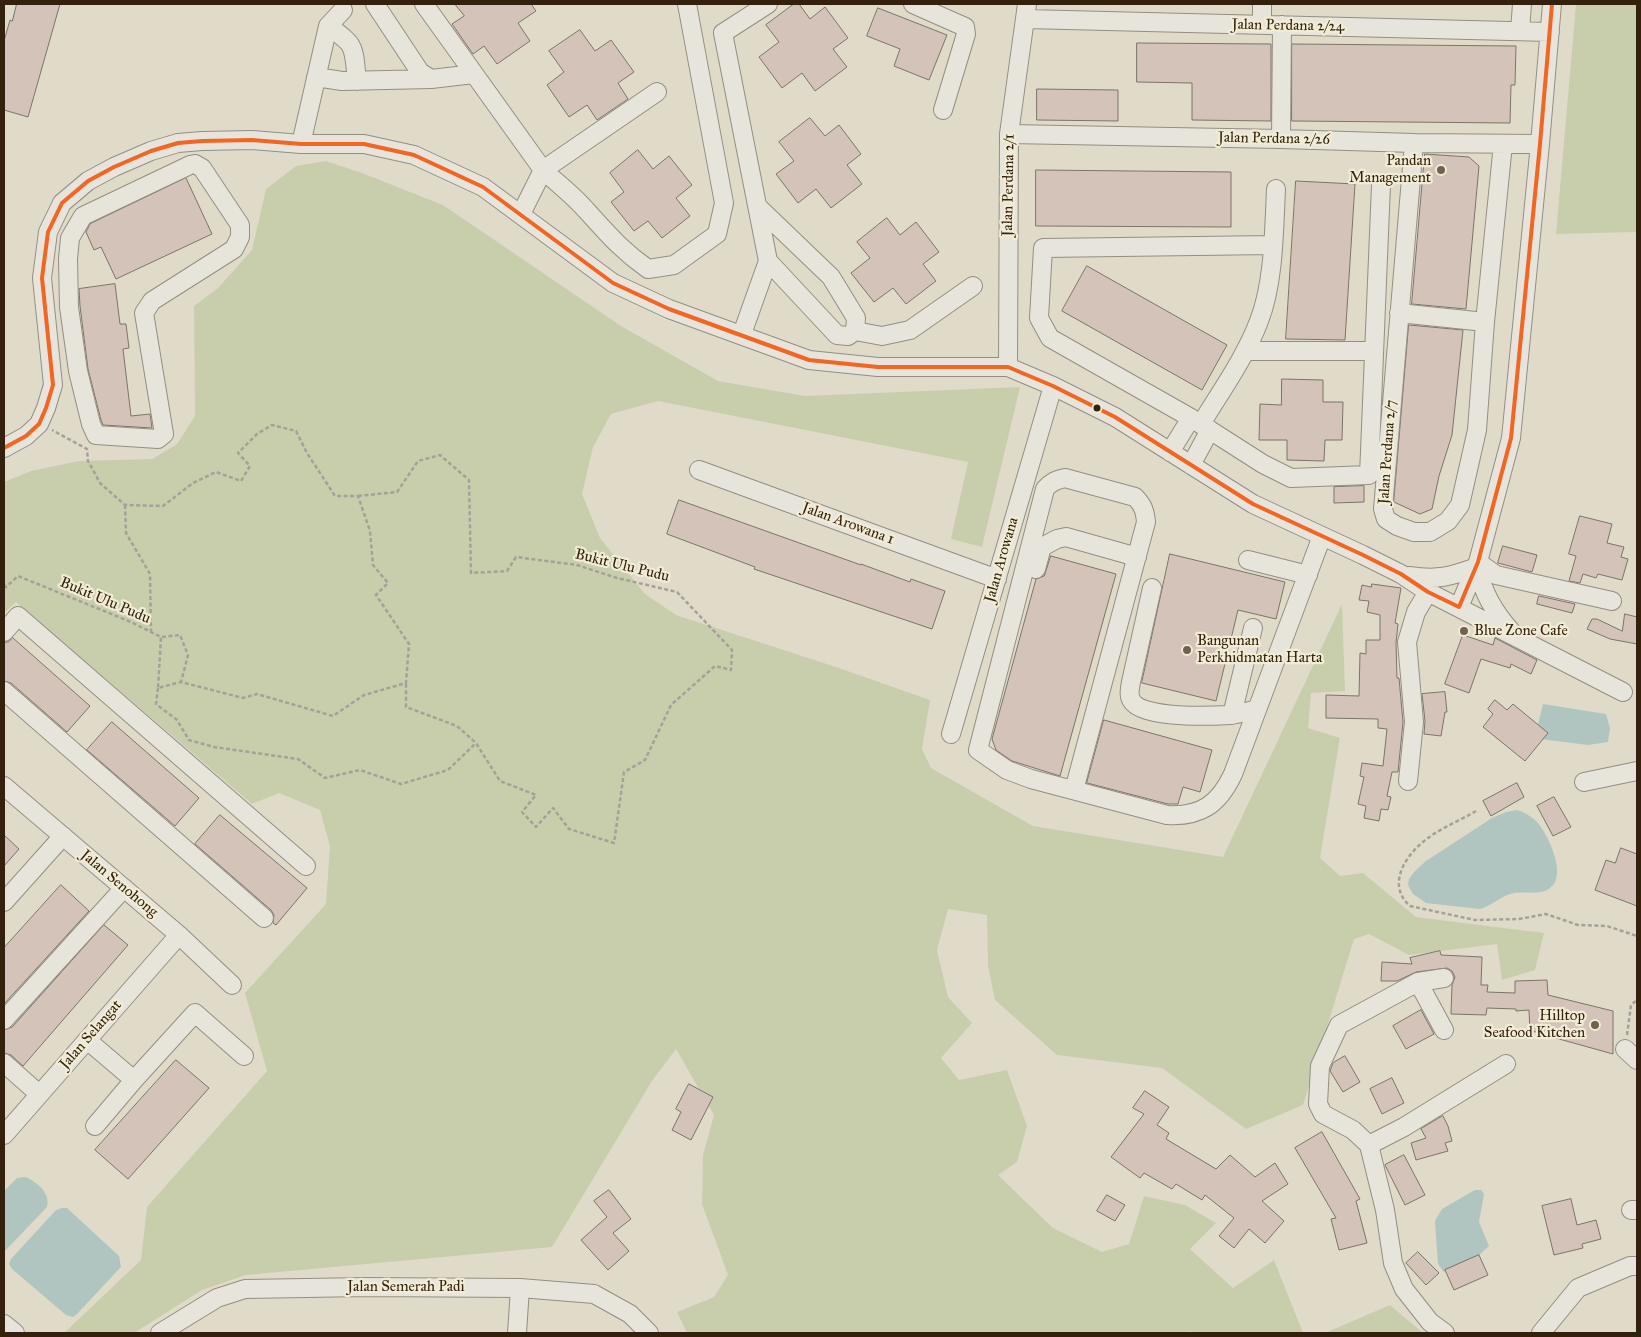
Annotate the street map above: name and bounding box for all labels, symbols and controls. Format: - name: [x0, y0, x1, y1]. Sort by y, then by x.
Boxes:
- street label: Jalan Perdana 2/24: [1232, 16, 1344, 36]
- street label: Jalan Perdana 2/26: [1218, 129, 1330, 149]
- street label: Jalan Perdana 2/1: [999, 133, 1019, 237]
- place label: Pandan Management: [1349, 152, 1431, 187]
- marker: Pandan Management: [1435, 164, 1447, 176]
- street label: Jalan Perdana 2/7: [1375, 399, 1401, 505]
- unlabelled marker: [1092, 403, 1102, 413]
- street label: Jalan Arowana 1: [799, 499, 897, 549]
- street label: Jalan Arowana: [981, 515, 1023, 605]
- street label: Bukit Ulu Pudu: [573, 546, 671, 586]
- street label: Bukit Ulu Pudu: [57, 574, 153, 628]
- place label: Blue Zone Cafe: [1474, 622, 1568, 640]
- marker: Blue Zone Cafe: [1458, 625, 1470, 637]
- place label: Bangunan Perkhidmatan Harta: [1197, 632, 1322, 667]
- marker: Bangunan Perkhidmatan Harta: [1181, 644, 1193, 656]
- street label: Jalan Senohong: [77, 846, 161, 922]
- street label: Jalan Selangat: [56, 997, 126, 1073]
- place label: Hilltop Seafood Kitchen: [1484, 1007, 1585, 1042]
- marker: Hilltop Seafood Kitchen: [1589, 1019, 1601, 1031]
- street label: Jalan Semerah Padi: [347, 1278, 465, 1296]

